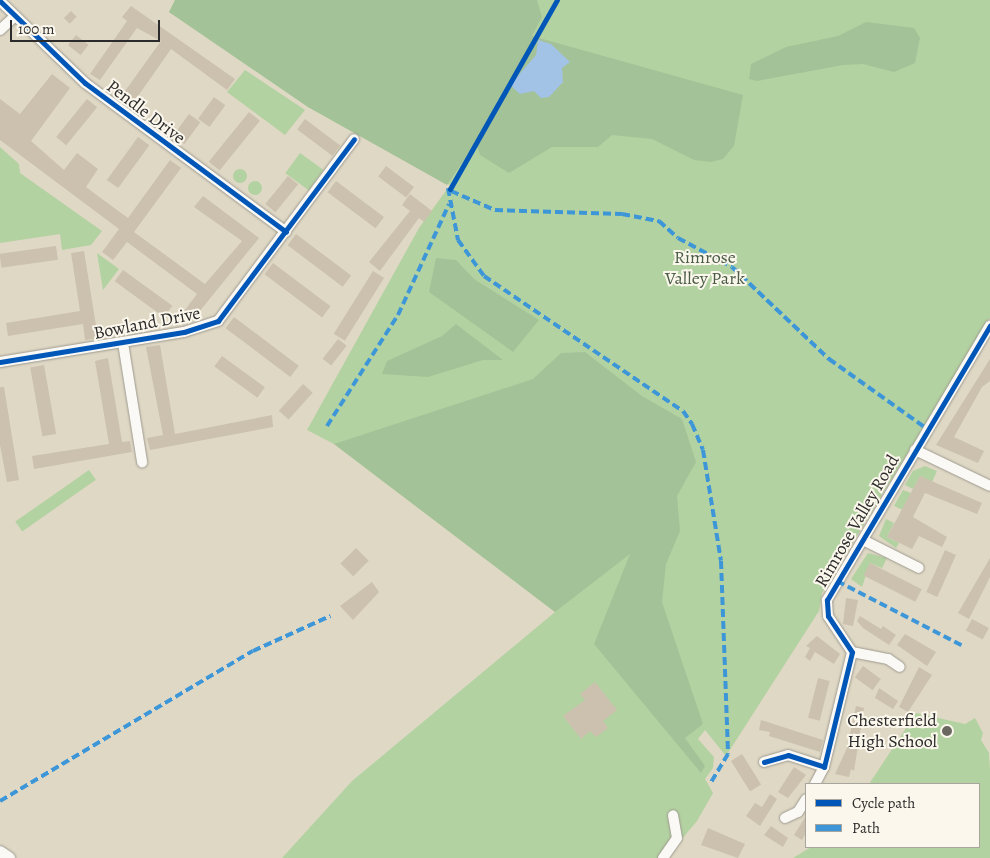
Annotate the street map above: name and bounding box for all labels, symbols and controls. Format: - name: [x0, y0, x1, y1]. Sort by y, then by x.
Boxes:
- scale bar: [12, 10, 162, 42]
- text: 100 m: [18, 19, 55, 39]
- street label: Pendle Drive: [102, 75, 190, 149]
- park label: Rimrose Valley Park: [665, 247, 745, 290]
- street label: Bowland Drive: [92, 302, 202, 344]
- street label: Rimrose Valley Road: [810, 451, 904, 591]
- place label: Chesterfield High School: [847, 710, 937, 752]
- marker: Chesterfield High School: [941, 725, 953, 737]
- legend: [805, 783, 980, 848]
- text: Cycle path: [852, 793, 915, 813]
- text: Path: [852, 818, 880, 838]

